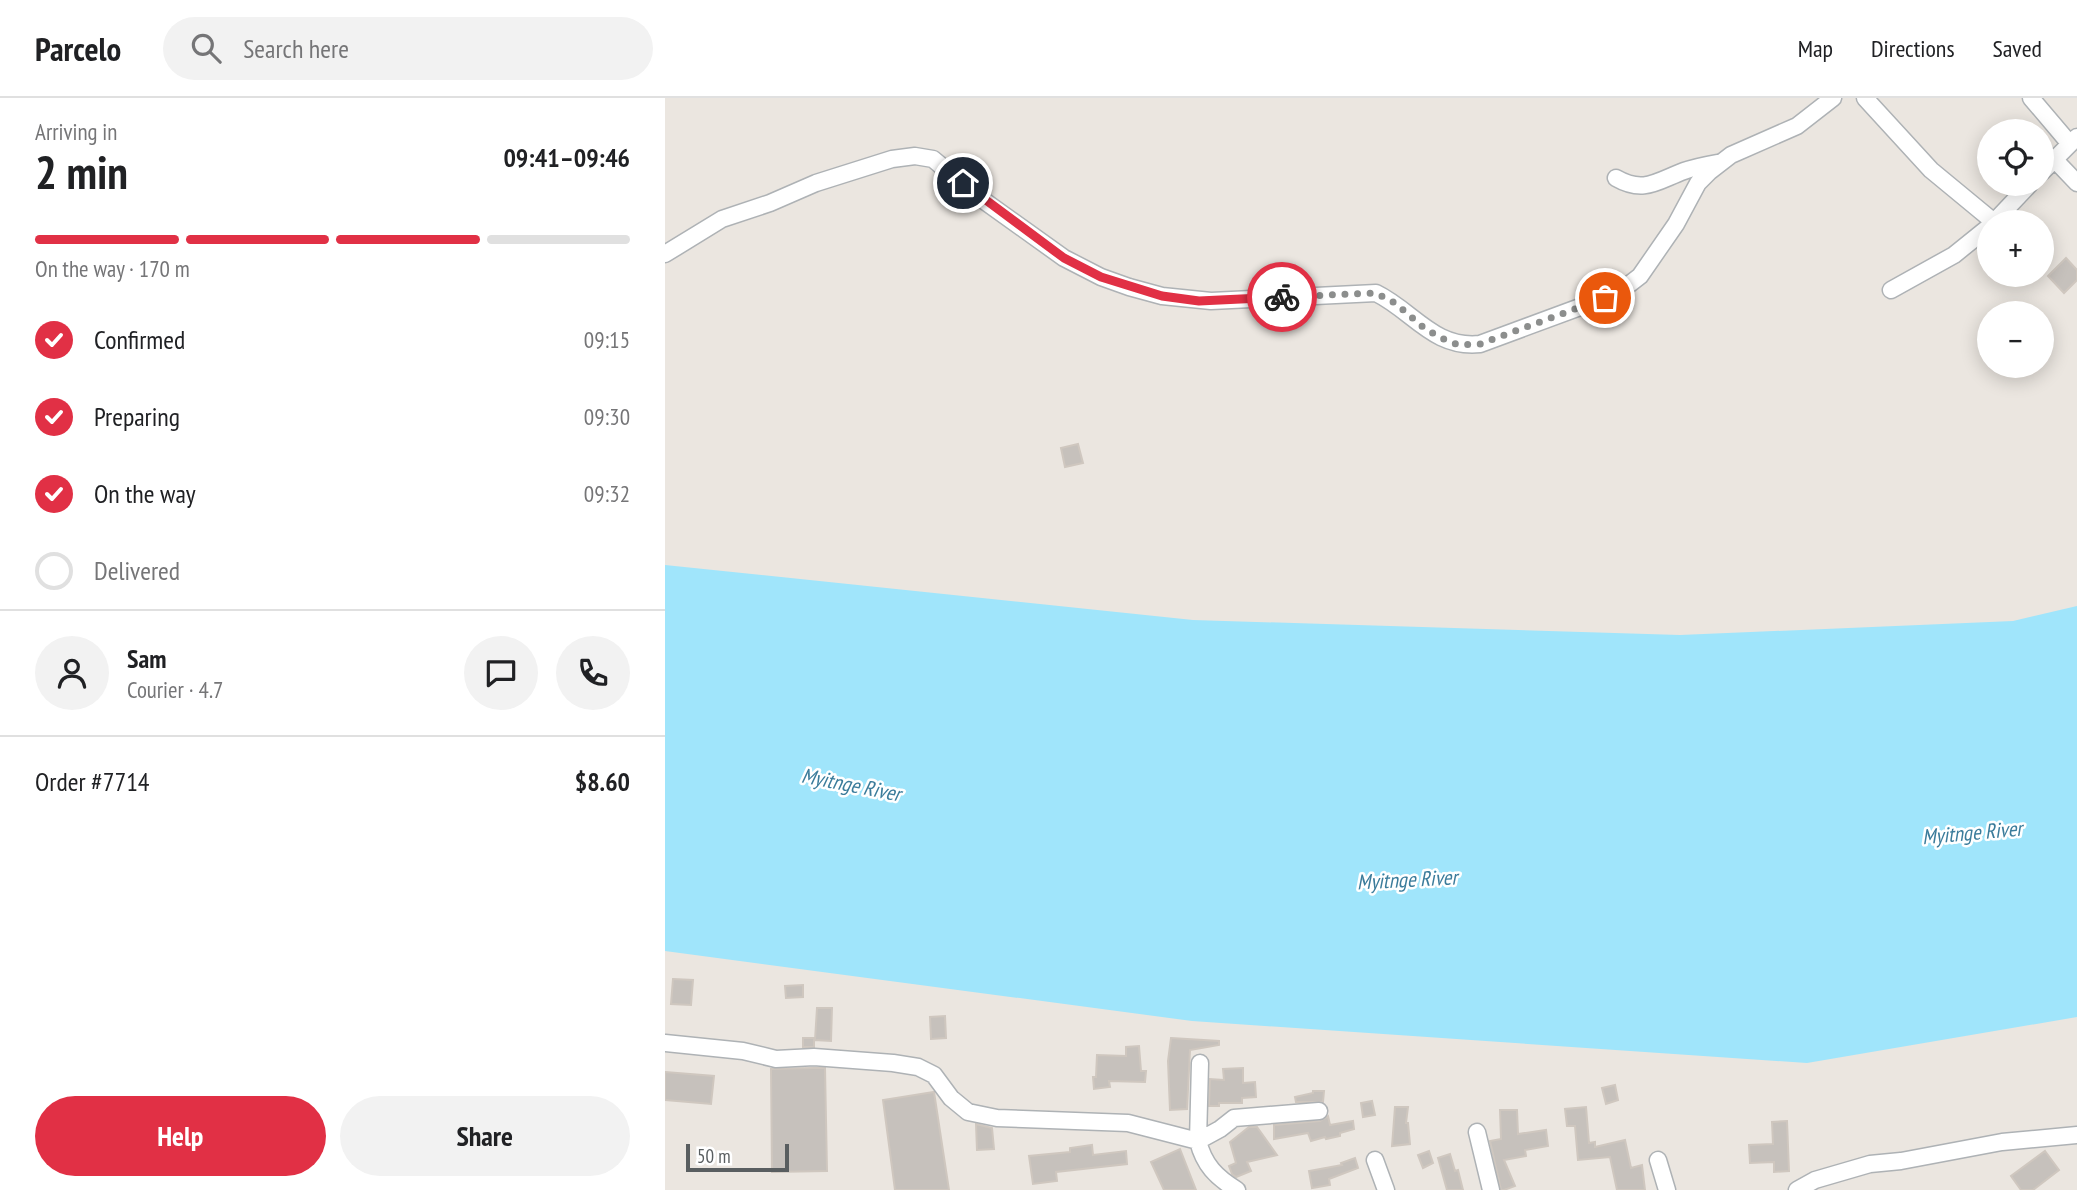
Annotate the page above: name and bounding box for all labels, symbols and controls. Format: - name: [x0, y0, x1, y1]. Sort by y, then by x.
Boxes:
- search box: [163, 17, 653, 80]
- text: Parcelo: [35, 27, 121, 70]
- icon: search: [187, 29, 225, 67]
- text: Search here: [243, 32, 349, 65]
- text: Map: [1798, 33, 1833, 64]
- text: Directions: [1871, 33, 1955, 64]
- text: Saved: [1993, 33, 2042, 64]
- text: Arriving in: [35, 117, 117, 146]
- map controls: [1977, 119, 2054, 378]
- button: locate: [1977, 119, 2054, 196]
- text: 09:41–09:46: [503, 141, 630, 174]
- text: 2 min: [35, 142, 128, 202]
- pin: [933, 153, 993, 213]
- icon: home: [944, 164, 982, 202]
- button: +: [1977, 210, 2054, 287]
- text: On the way · 170 m: [35, 254, 190, 283]
- courier: [1247, 262, 1317, 332]
- pin: [1575, 268, 1635, 328]
- icon: bike: [1263, 278, 1301, 316]
- icon: bag: [1586, 279, 1624, 317]
- button: −: [1977, 301, 2054, 378]
- icon: check: [35, 321, 73, 359]
- text: Confirmed: [94, 323, 185, 356]
- text: 09:15: [584, 325, 630, 354]
- icon: check: [35, 398, 73, 436]
- text: Preparing: [94, 400, 180, 433]
- text: 09:30: [584, 402, 630, 431]
- icon: check: [35, 475, 73, 513]
- text: On the way: [94, 477, 196, 510]
- text: 09:32: [584, 479, 630, 508]
- text: Delivered: [94, 554, 180, 587]
- button: person: [35, 636, 109, 710]
- button: chat: [464, 636, 538, 710]
- button: phone: [556, 636, 630, 710]
- text: Sam: [127, 642, 166, 675]
- text: Courier · 4.7: [127, 675, 223, 704]
- water label: Myitnge River: [799, 762, 906, 808]
- text: Order #7714: [35, 765, 150, 798]
- text: $8.60: [575, 765, 630, 798]
- water label: Myitnge River: [1921, 814, 2026, 850]
- water label: Myitnge River: [1356, 863, 1461, 896]
- button: Help: [35, 1096, 326, 1176]
- button: Share: [340, 1096, 630, 1176]
- scale bar: [686, 1141, 789, 1173]
- text: 50 m: [697, 1144, 731, 1168]

